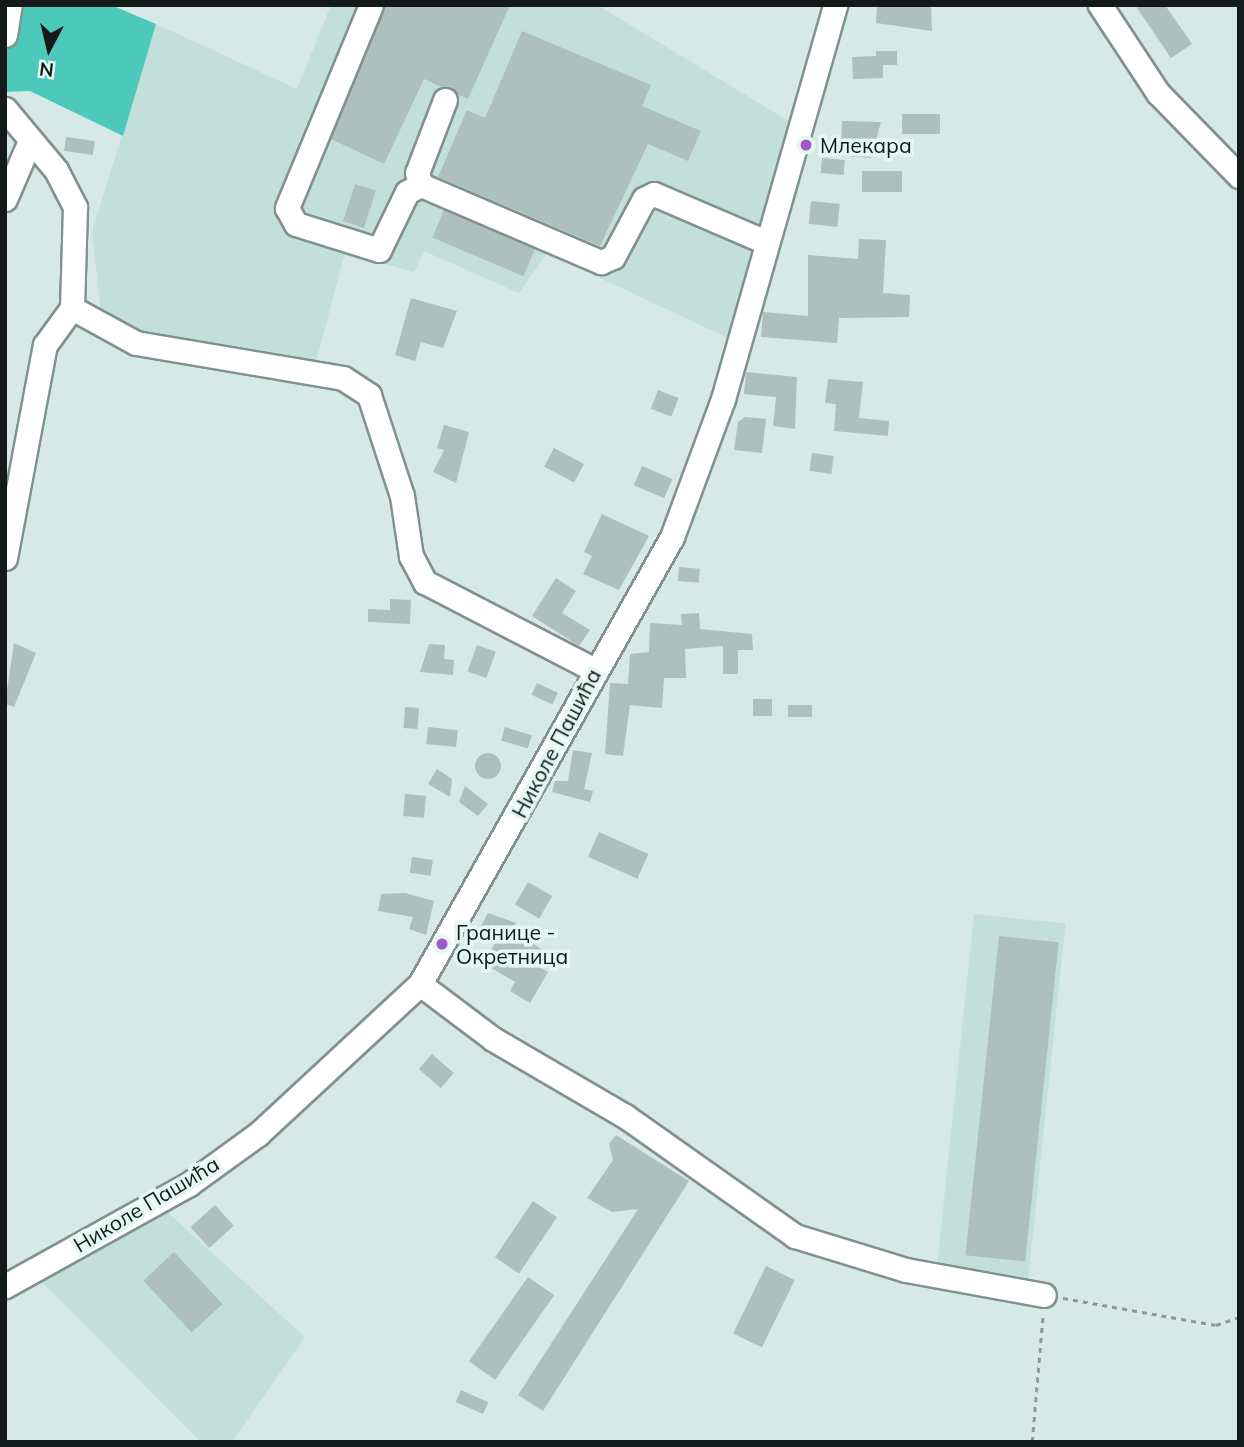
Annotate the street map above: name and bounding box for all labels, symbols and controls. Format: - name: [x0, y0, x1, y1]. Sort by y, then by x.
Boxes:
- north arrow: [14, 14, 84, 84]
- text: N: [38, 57, 55, 83]
- place label: Млекара: [820, 132, 912, 158]
- marker: Млекара: [798, 137, 814, 153]
- street label: Николе Пашића: [506, 664, 606, 822]
- place label: Границе - Окретница: [456, 919, 568, 969]
- marker: Границе - Окретница: [434, 936, 450, 952]
- street label: Николе Пашића: [69, 1151, 223, 1257]

